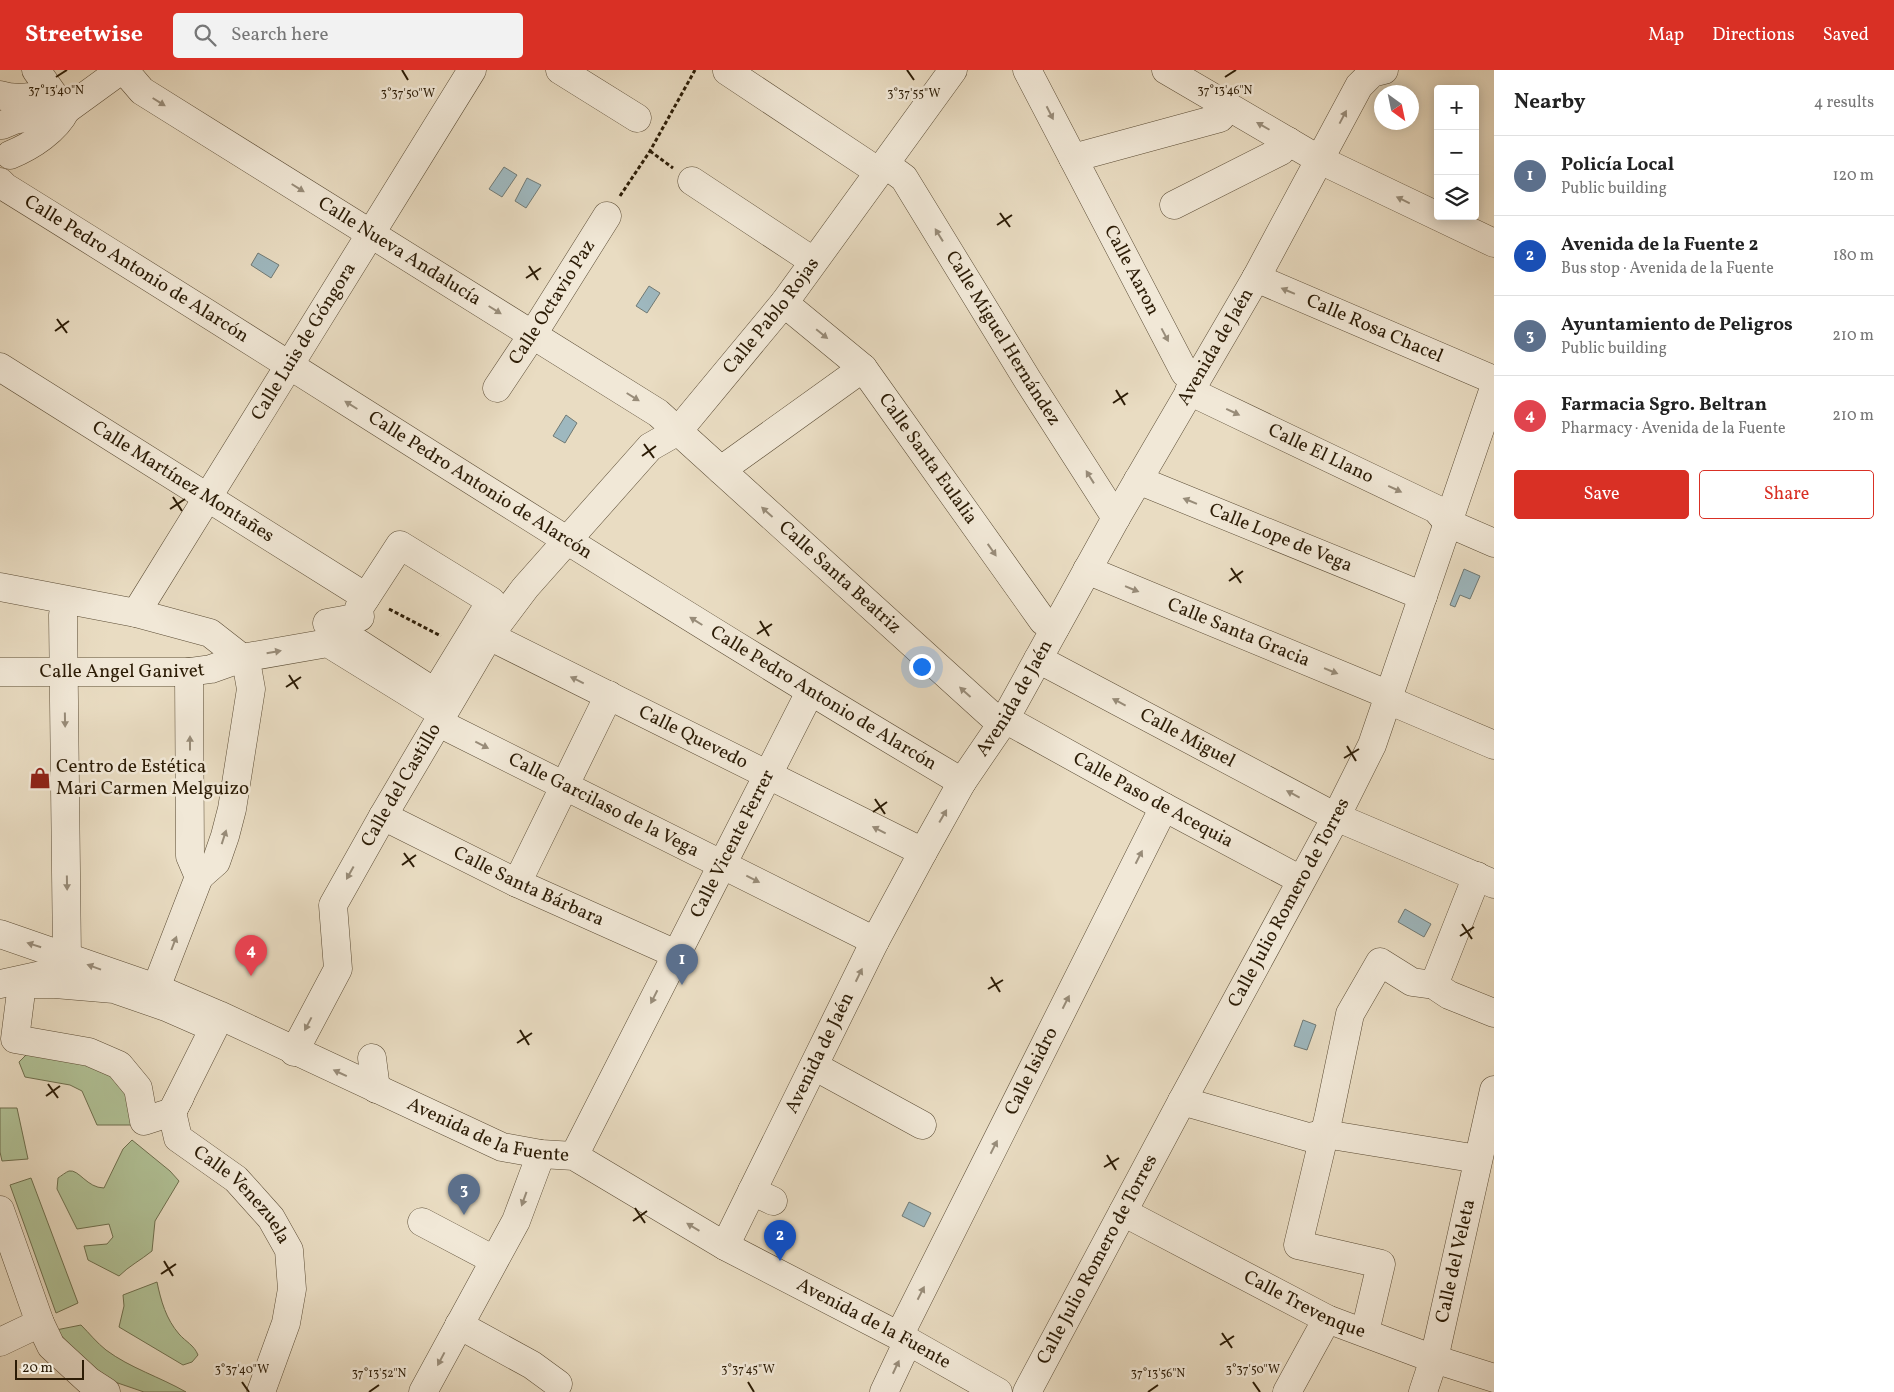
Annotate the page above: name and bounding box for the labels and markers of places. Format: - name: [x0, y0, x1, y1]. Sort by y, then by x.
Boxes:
- place label: Centro de Estética Mari Carmen Melguizo: [56, 754, 249, 802]
- shop icon: Centro de Estética Mari Carmen Melguizo: [27, 765, 53, 791]
- pin: 4: [235, 935, 267, 976]
- pin: 1: [666, 944, 698, 985]
- pin: 3: [448, 1174, 480, 1215]
- pin: 2: [764, 1220, 796, 1261]

